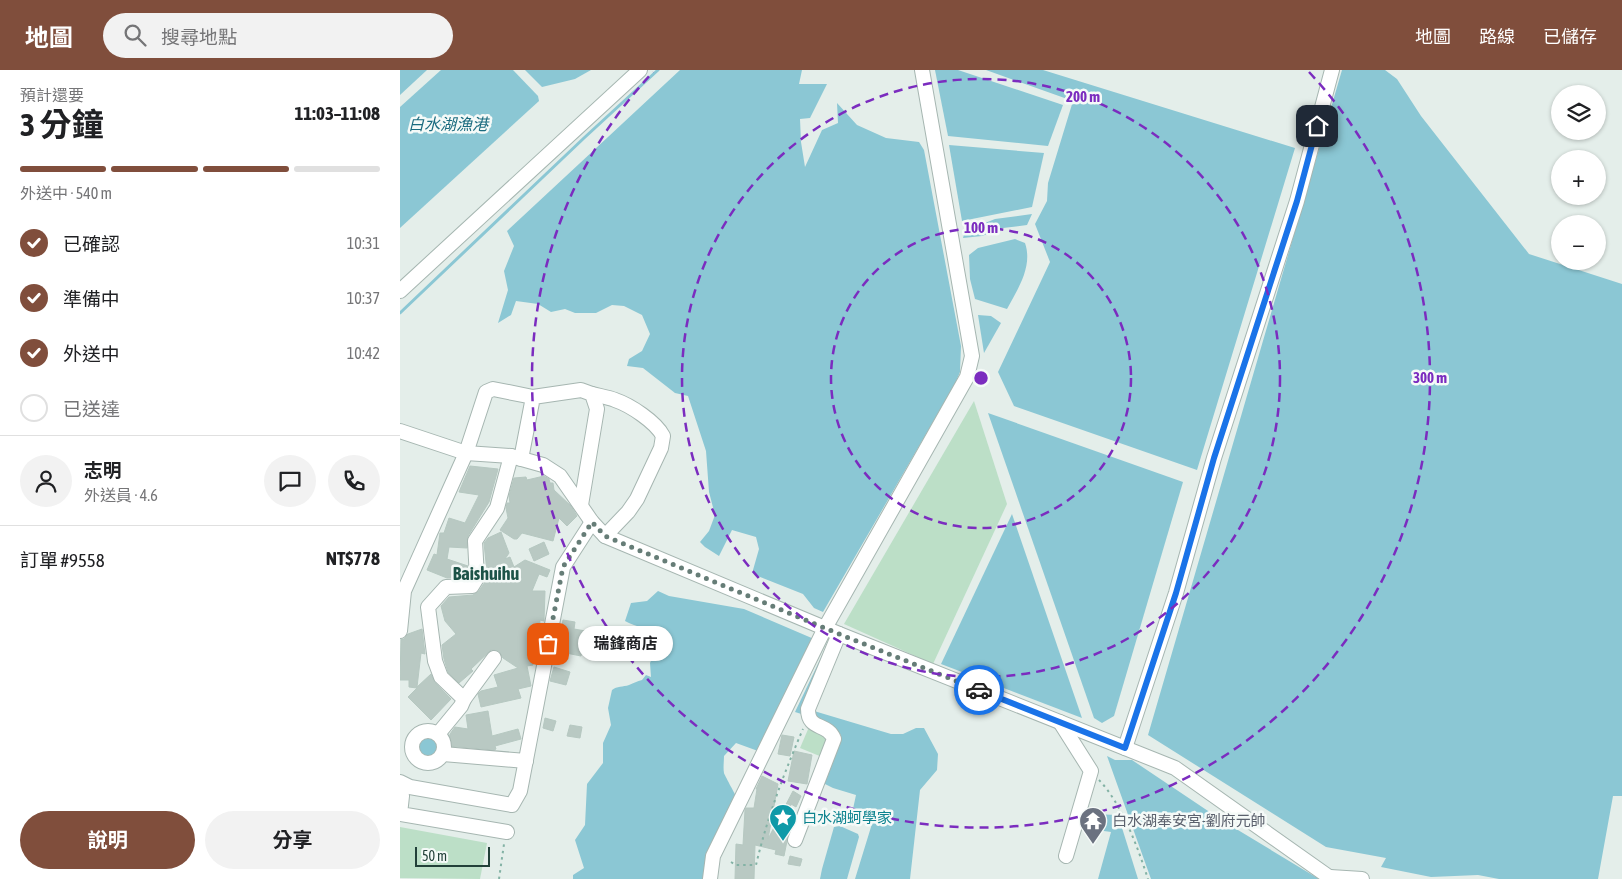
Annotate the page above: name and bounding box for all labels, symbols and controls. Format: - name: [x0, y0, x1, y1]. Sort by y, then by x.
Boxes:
- search box: [103, 13, 453, 58]
- icon: search: [121, 21, 149, 49]
- text: 地圖: [25, 24, 73, 51]
- text: 搜尋地點: [161, 26, 237, 48]
- text: 地圖: [1415, 26, 1451, 47]
- text: 路線: [1479, 26, 1515, 47]
- text: 已儲存: [1543, 26, 1597, 47]
- map controls: [1551, 85, 1606, 270]
- button: layers: [1551, 85, 1606, 140]
- text: 預計還要: [20, 86, 84, 104]
- text: 200 m: [1066, 88, 1100, 105]
- text: 11:03–11:08: [294, 102, 380, 124]
- pin: [1296, 105, 1338, 147]
- text: 3 分鐘: [20, 106, 103, 143]
- icon: home: [1303, 112, 1331, 140]
- water label: 白水湖漁港: [408, 115, 490, 133]
- button: +: [1551, 150, 1606, 205]
- text: 外送中 · 540 m: [20, 184, 112, 202]
- button: −: [1551, 215, 1606, 270]
- text: 100 m: [964, 219, 998, 236]
- icon: check: [20, 229, 48, 257]
- text: 已確認: [63, 233, 120, 255]
- text: 10:31: [347, 234, 380, 252]
- icon: check: [20, 284, 48, 312]
- text: 準備中: [63, 288, 120, 310]
- text: 10:37: [347, 289, 380, 307]
- icon: check: [20, 339, 48, 367]
- text: 外送中: [63, 343, 120, 365]
- text: 10:42: [347, 344, 380, 362]
- centre of rings: [972, 369, 990, 387]
- text: 300 m: [1413, 369, 1447, 386]
- text: 已送達: [63, 398, 120, 420]
- button: person: [20, 455, 72, 507]
- button: chat: [264, 455, 316, 507]
- button: phone: [328, 455, 380, 507]
- text: 志明: [84, 459, 122, 481]
- text: 外送員 · 4.6: [84, 486, 158, 504]
- text: NT$778: [326, 547, 380, 569]
- text: 訂單 #9558: [20, 549, 105, 571]
- district label: Baishuihu: [453, 563, 519, 584]
- pin: [527, 623, 569, 665]
- callout: 瑞鋒商店: [578, 626, 673, 662]
- icon: bag: [534, 630, 562, 658]
- text: 瑞鋒商店: [593, 634, 658, 652]
- courier: [954, 665, 1004, 715]
- icon: car: [965, 676, 993, 704]
- place icon: 白水湖蚵學家: [768, 803, 798, 842]
- temple icon: 白水湖奉安宮-劉府元帥: [1078, 806, 1108, 845]
- place label: 白水湖蚵學家: [802, 809, 892, 826]
- button: 說明: [20, 811, 195, 869]
- button: 分享: [205, 811, 380, 869]
- place label: 白水湖奉安宮-劉府元帥: [1112, 812, 1266, 829]
- scale bar: [415, 844, 490, 867]
- text: 50 m: [422, 848, 447, 864]

